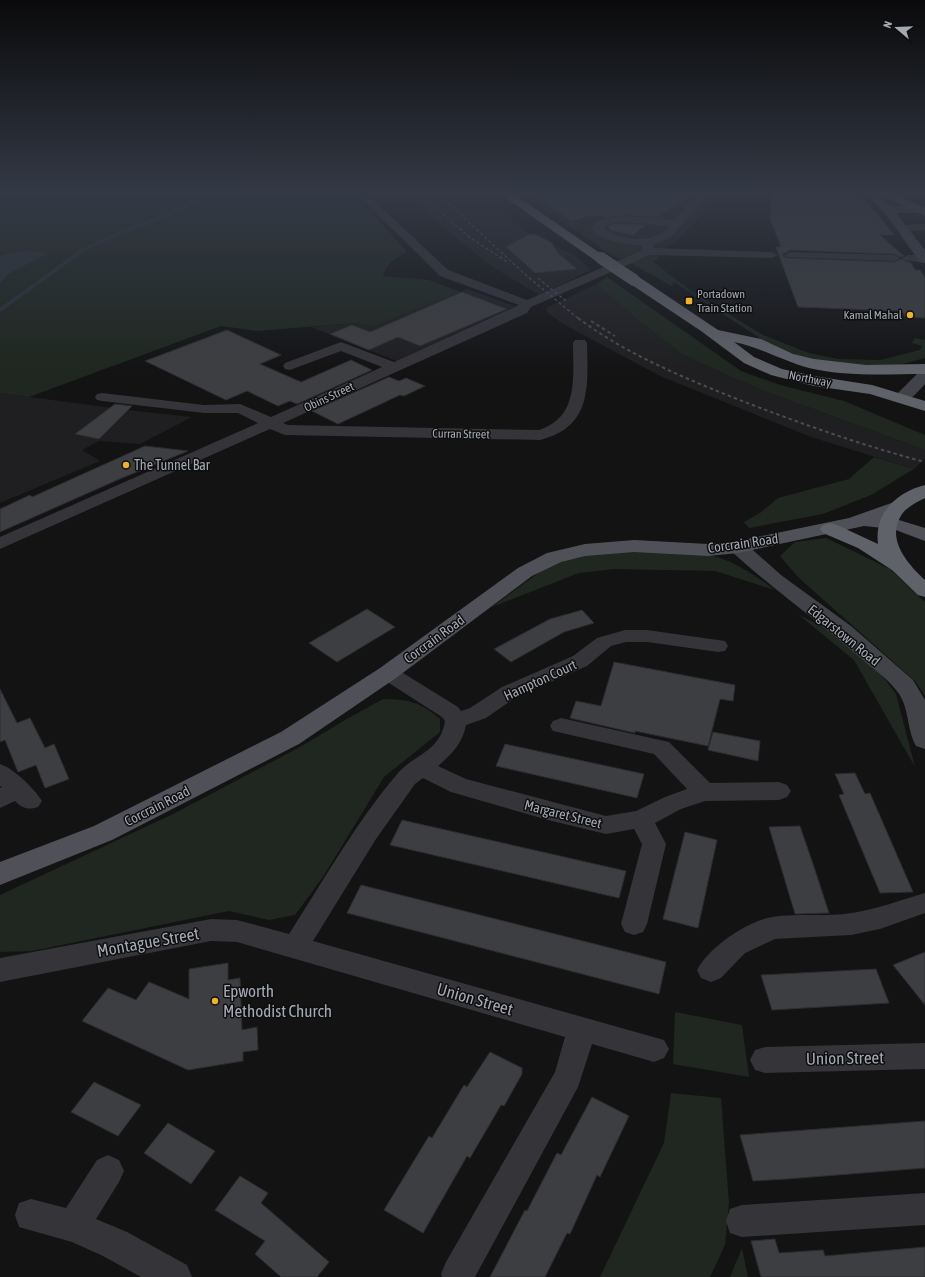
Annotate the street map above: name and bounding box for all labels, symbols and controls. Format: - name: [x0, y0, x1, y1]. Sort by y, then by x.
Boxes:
- north arrow: [877, 8, 917, 48]
- text: N: [881, 20, 894, 30]
- place label: Portadown Train Station: [697, 287, 752, 315]
- marker: Portadown Train Station: [684, 296, 694, 306]
- place label: Kamal Mahal: [844, 308, 903, 322]
- marker: Kamal Mahal: [905, 310, 915, 320]
- street label: Northway: [788, 368, 832, 390]
- street label: Obins Street: [302, 379, 357, 415]
- street label: Curran Street: [432, 426, 490, 442]
- place label: The Tunnel Bar: [134, 457, 211, 473]
- marker: The Tunnel Bar: [121, 460, 131, 470]
- street label: Corcrain Road: [707, 530, 779, 556]
- street label: Edgarstown Road: [805, 601, 883, 669]
- street label: Corcrain Road: [400, 612, 468, 666]
- street label: Hampton Court: [501, 656, 579, 704]
- street label: Corcrain Road: [122, 783, 192, 829]
- street label: Margaret Street: [523, 797, 603, 831]
- street label: Montague Street: [95, 923, 201, 961]
- street label: Union Street: [435, 979, 515, 1019]
- place label: Epworth Methodist Church: [223, 981, 332, 1021]
- marker: Epworth Methodist Church: [210, 996, 220, 1006]
- street label: Union Street: [806, 1047, 884, 1069]

